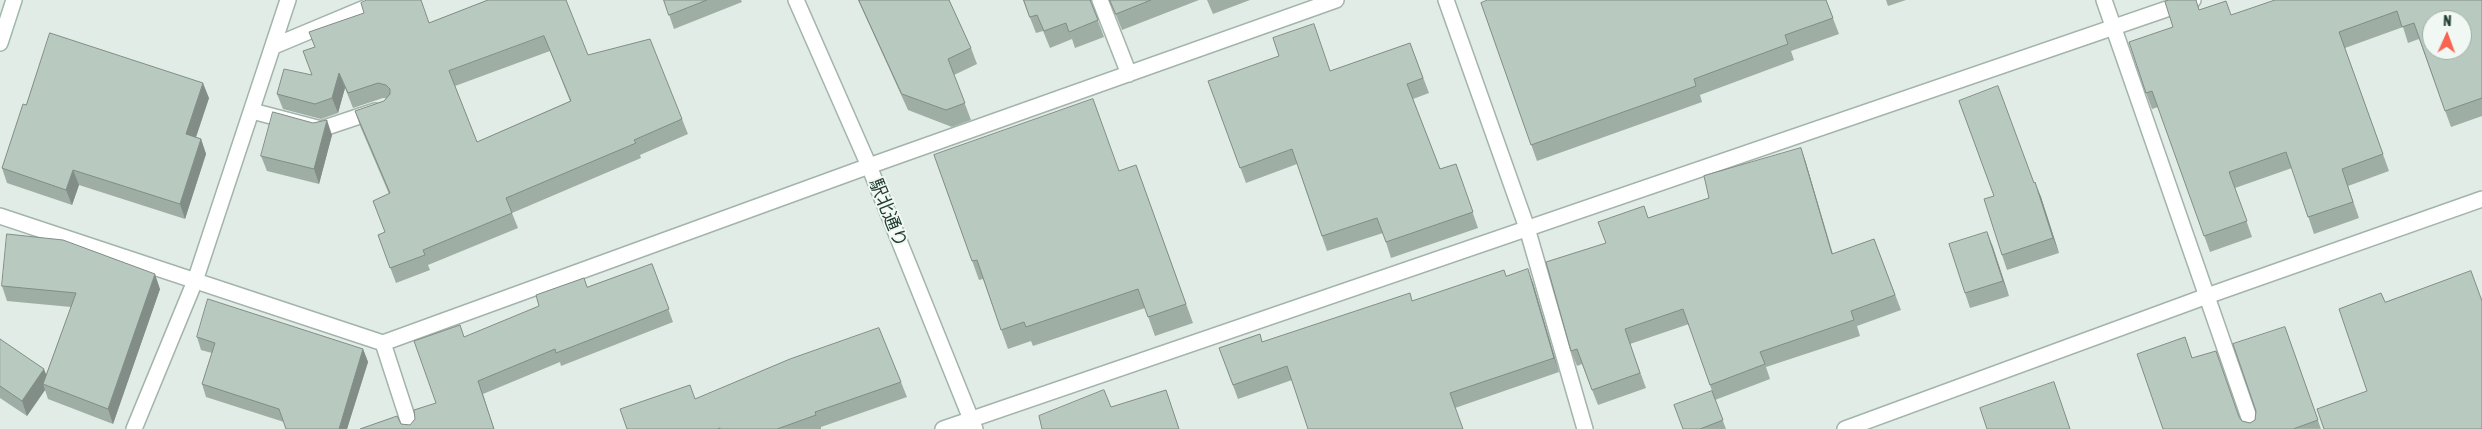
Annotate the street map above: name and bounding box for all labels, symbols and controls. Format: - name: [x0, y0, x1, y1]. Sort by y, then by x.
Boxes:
- north arrow: [2422, 10, 2472, 60]
- text: N: [2443, 13, 2452, 29]
- street label: 駅北通り: [865, 176, 911, 250]

